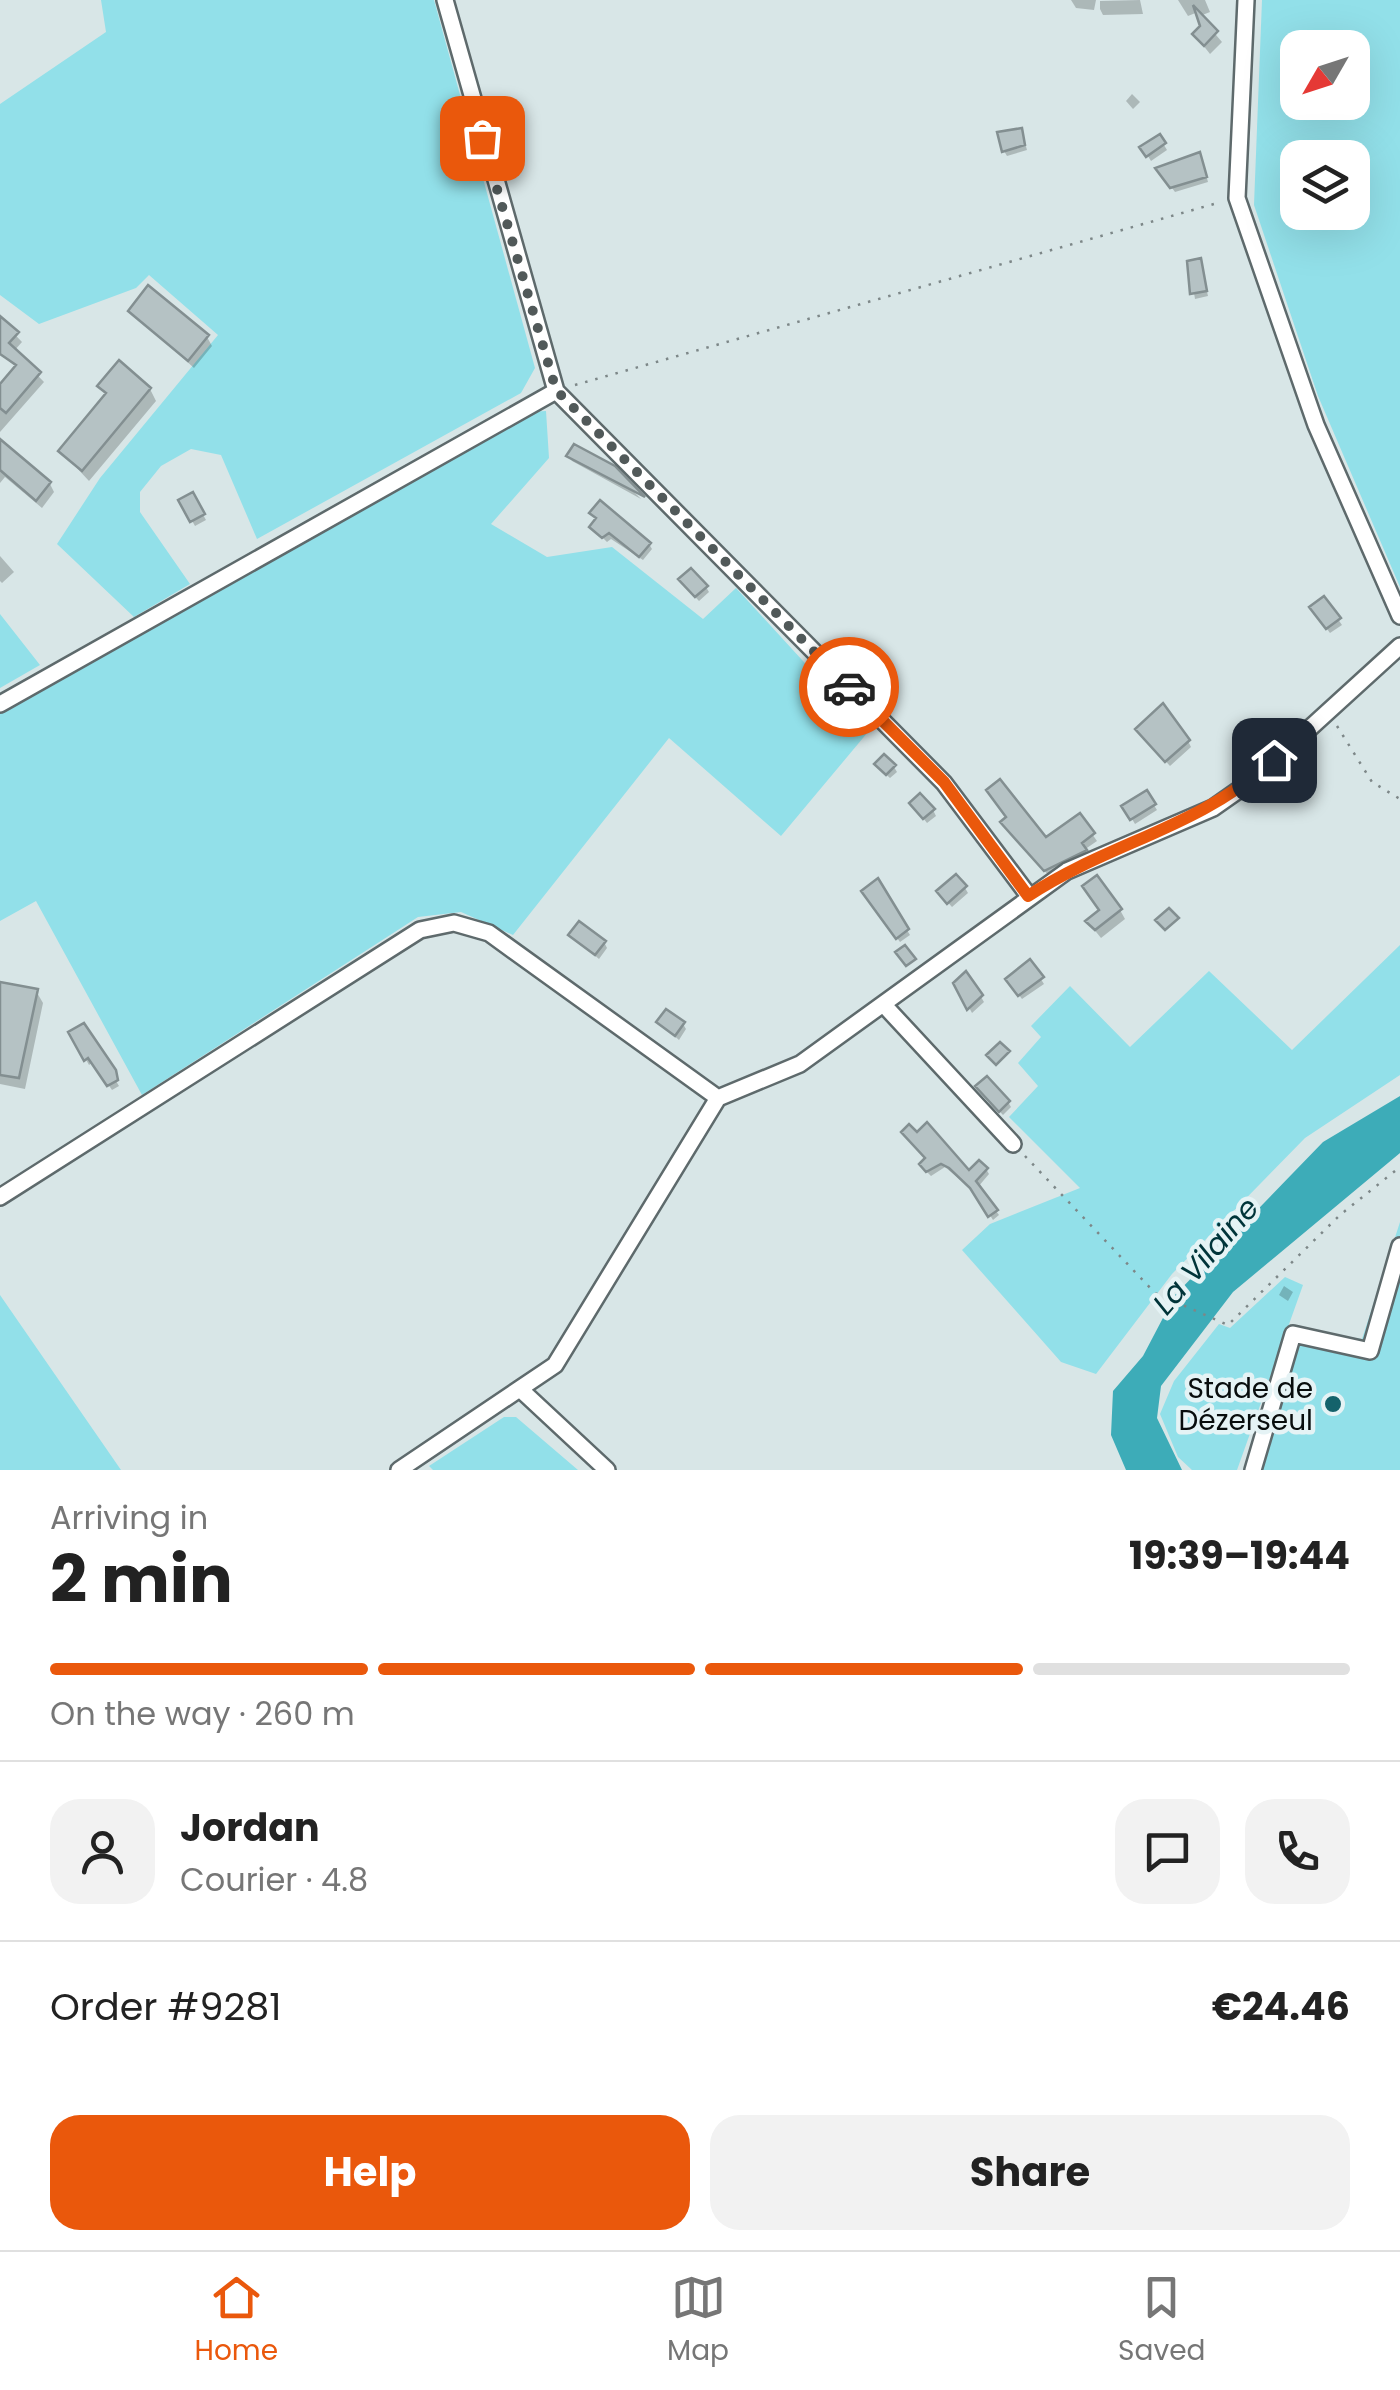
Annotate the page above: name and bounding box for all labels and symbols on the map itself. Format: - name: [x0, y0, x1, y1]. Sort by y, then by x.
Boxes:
- north arrow: [1280, 30, 1370, 120]
- pin: [440, 96, 525, 181]
- courier: [799, 637, 899, 737]
- pin: [1232, 718, 1317, 803]
- water label: La Vilaine: [1143, 1188, 1269, 1324]
- place label: Stade de Dézerseul: [1179, 1369, 1313, 1440]
- marker: Stade de Dézerseul: [1322, 1393, 1344, 1415]

